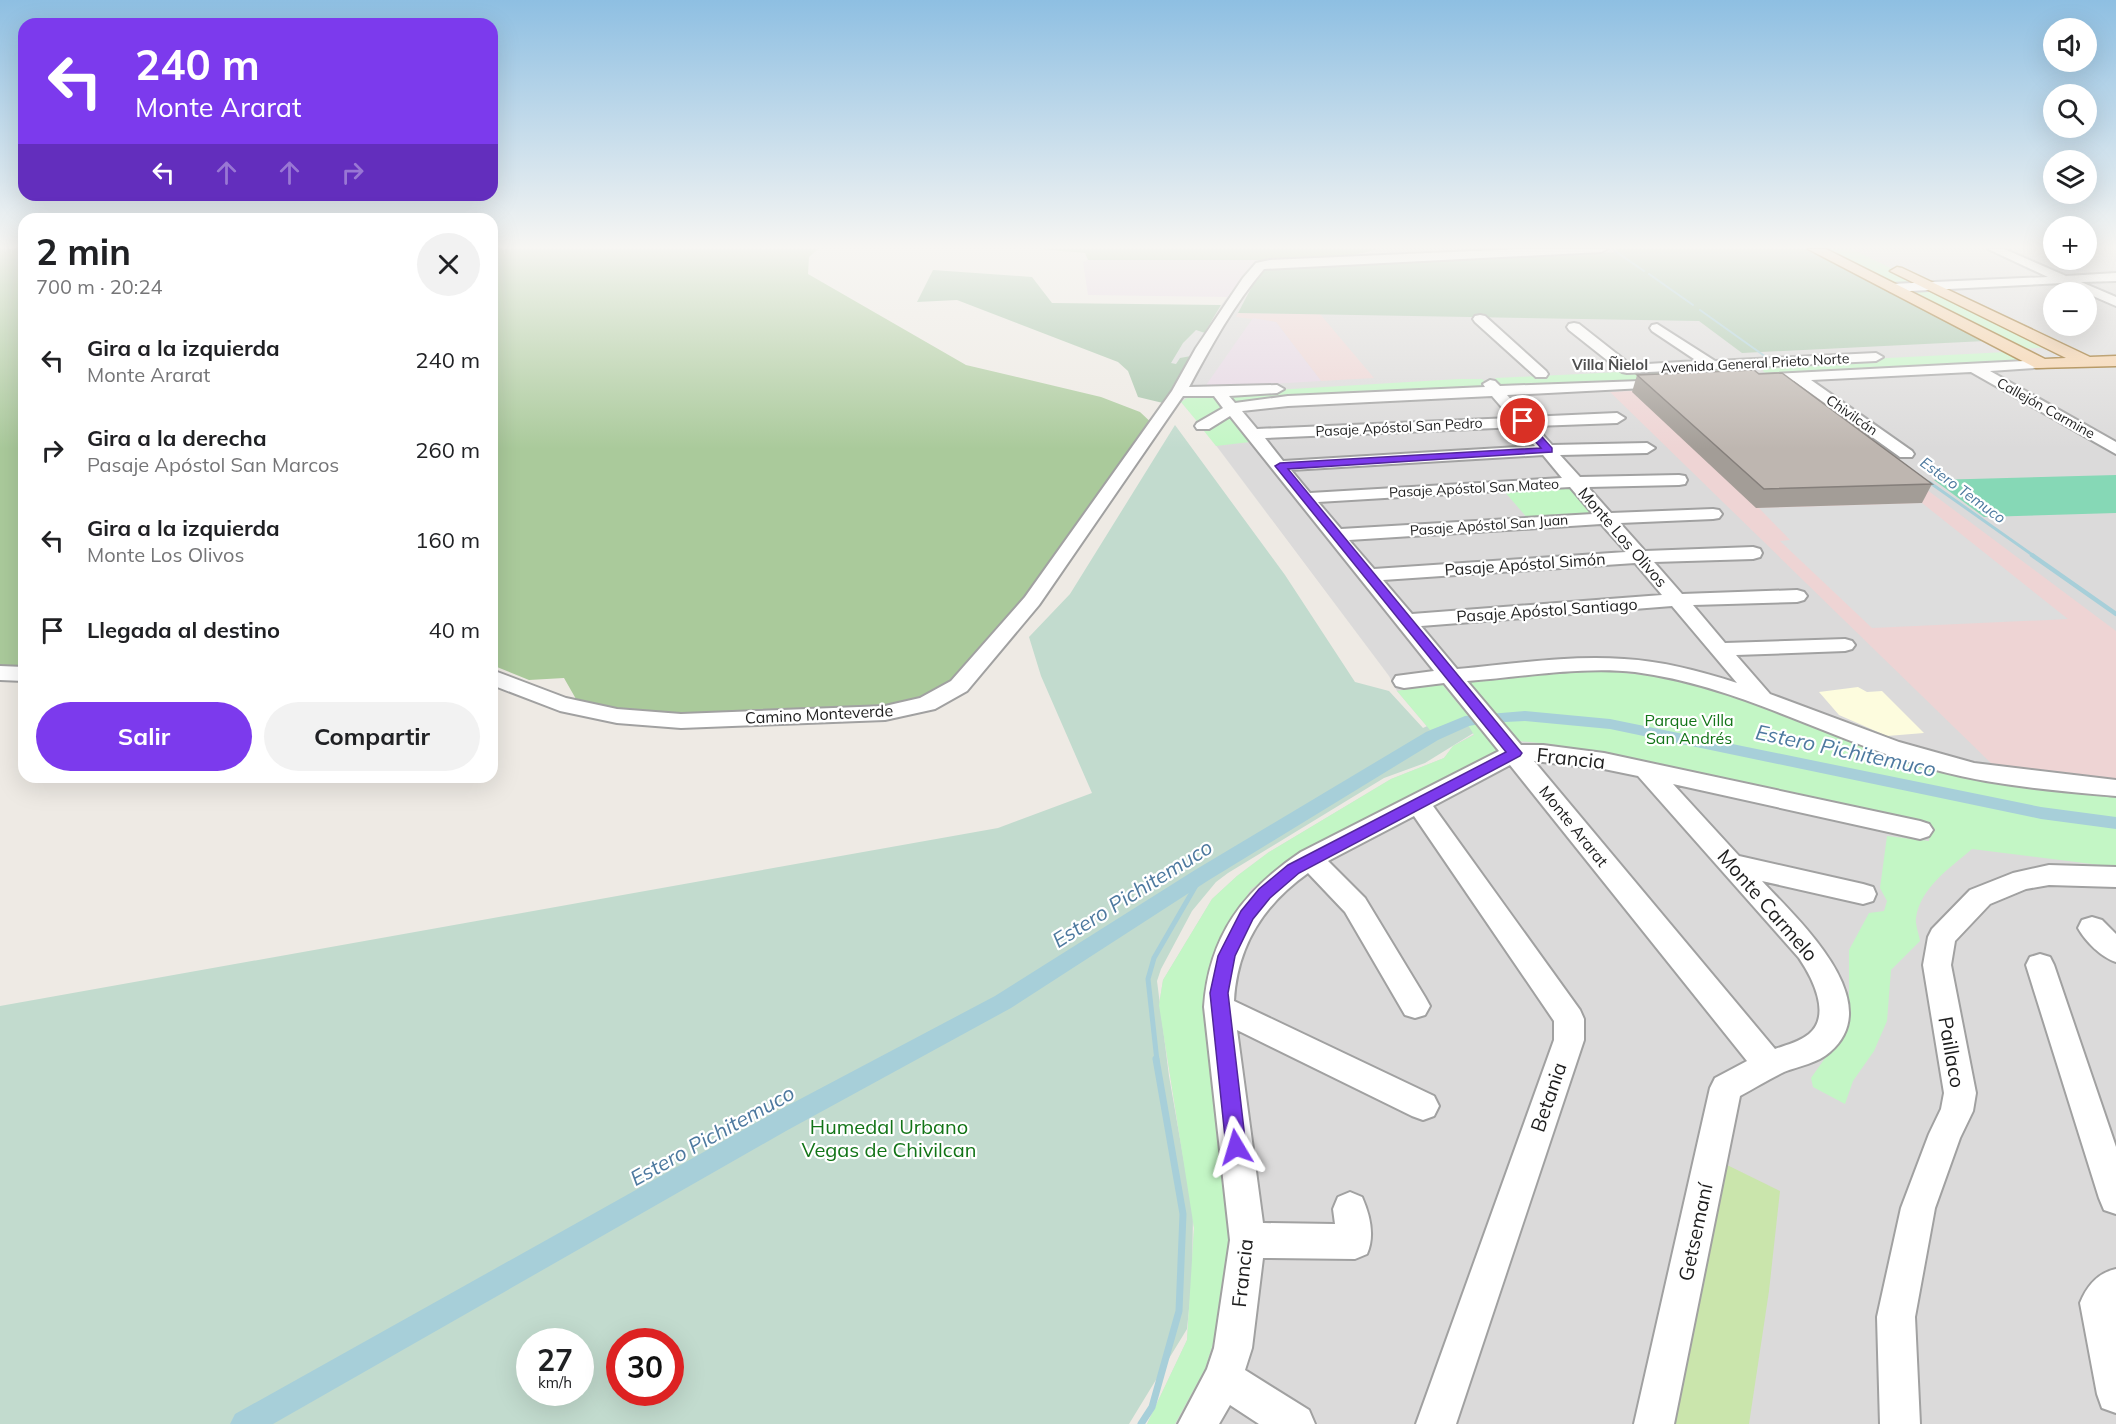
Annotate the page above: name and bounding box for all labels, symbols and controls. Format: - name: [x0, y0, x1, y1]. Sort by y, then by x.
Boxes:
- map controls: [2043, 18, 2097, 336]
- button: sound: [2043, 18, 2097, 72]
- text: 240 m: [135, 38, 260, 91]
- icon: left: [36, 42, 114, 120]
- button: search: [2043, 84, 2097, 138]
- text: Monte Ararat: [135, 90, 301, 124]
- button: layers: [2043, 150, 2097, 204]
- icon: left: [147, 156, 180, 189]
- icon: ahead: [210, 156, 243, 189]
- icon: ahead: [273, 156, 306, 189]
- icon: right: [336, 156, 369, 189]
- button: +: [2043, 216, 2097, 270]
- text: 2 min: [36, 229, 131, 274]
- button: close: [417, 233, 480, 296]
- text: 700 m · 20:24: [36, 274, 162, 299]
- button: −: [2043, 282, 2097, 336]
- text: Gira a la izquierda: [87, 334, 280, 362]
- icon: left: [36, 344, 69, 377]
- text: 240 m: [415, 346, 480, 374]
- street label: Avenida General Prieto Norte: [1660, 349, 1850, 377]
- district label: Villa Ñielol: [1571, 355, 1648, 374]
- text: Monte Ararat: [87, 362, 210, 387]
- street label: Callejón Carmine: [1994, 374, 2098, 442]
- street label: Chivilcán: [1823, 391, 1881, 439]
- pin: [1497, 395, 1548, 446]
- icon: arrive: [1506, 404, 1539, 437]
- street label: Pasaje Apóstol San Pedro: [1315, 414, 1483, 440]
- text: Gira a la derecha: [87, 424, 267, 452]
- icon: right: [36, 434, 69, 467]
- text: 260 m: [415, 436, 480, 464]
- text: Pasaje Apóstol San Marcos: [87, 452, 339, 477]
- water label: Estero Temuco: [1917, 453, 2010, 528]
- street label: Pasaje Apóstol San Mateo: [1388, 475, 1560, 501]
- street label: Monte Los Olivos: [1574, 483, 1672, 591]
- street label: Pasaje Apóstol San Juan: [1409, 510, 1569, 540]
- text: Gira a la izquierda: [87, 514, 280, 542]
- icon: left: [36, 524, 69, 557]
- text: 160 m: [415, 526, 480, 554]
- text: Monte Los Olivos: [87, 542, 244, 567]
- street label: Pasaje Apóstol Simón: [1444, 548, 1606, 580]
- street label: Pasaje Apóstol Santiago: [1456, 594, 1638, 626]
- icon: arrive: [36, 614, 69, 647]
- text: Llegada al destino: [87, 616, 280, 644]
- text: 40 m: [429, 616, 480, 644]
- street label: Camino Monteverde: [744, 700, 894, 728]
- button: Salir: [36, 702, 252, 771]
- button: Compartir: [264, 702, 480, 771]
- park label: Parque Villa San Andrés: [1644, 710, 1734, 748]
- water label: Estero Pichitemuco: [1753, 718, 1939, 782]
- street label: Francia: [1536, 742, 1606, 774]
- street label: Monte Ararat: [1535, 781, 1613, 871]
- water label: Estero Pichitemuco: [1047, 833, 1217, 953]
- street label: Monte Carmelo: [1712, 844, 1824, 966]
- street label: Paillaco: [1933, 1014, 1971, 1090]
- street label: Betania: [1524, 1059, 1572, 1135]
- water label: Estero Pichitemuco: [625, 1079, 799, 1191]
- park label: Humedal Urbano Vegas de Chivilcan: [802, 1114, 976, 1162]
- position arrow: [1204, 1115, 1268, 1179]
- street label: Getsemaní: [1672, 1180, 1718, 1283]
- street label: Francia: [1226, 1238, 1258, 1308]
- speed limit sign: 30: [606, 1328, 684, 1406]
- text: 27: [537, 1341, 573, 1379]
- text: km/h: [538, 1373, 572, 1392]

